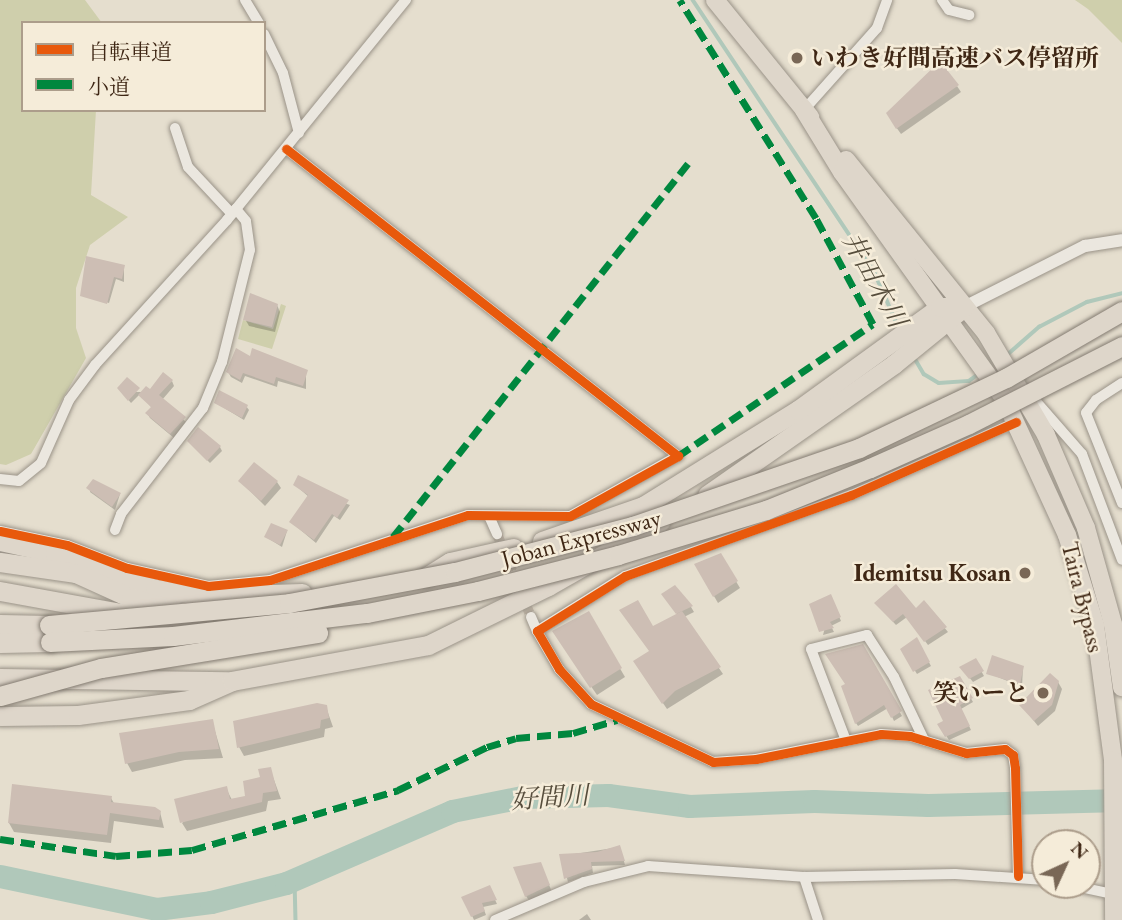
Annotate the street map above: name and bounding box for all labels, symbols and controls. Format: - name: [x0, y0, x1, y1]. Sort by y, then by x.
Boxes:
- legend: [21, 21, 266, 112]
- text: 自転車道: [88, 38, 172, 65]
- place label: いわき好間高速バス停留所: [811, 44, 1099, 72]
- marker: いわき好間高速バス停留所: [789, 50, 805, 66]
- text: 小道: [88, 73, 130, 100]
- water label: 井田木川: [835, 227, 913, 333]
- street label: Joban Expressway: [498, 503, 664, 573]
- street label: Taira Bypass: [1055, 539, 1111, 655]
- place label: Idemitsu Kosan: [854, 559, 1011, 587]
- marker: Idemitsu Kosan: [1017, 565, 1033, 581]
- place label: 笑いーと: [933, 679, 1029, 707]
- marker: 笑いーと: [1035, 685, 1051, 701]
- water label: 好間川: [510, 780, 590, 816]
- north arrow: [1031, 829, 1101, 899]
- text: N: [1066, 836, 1094, 864]

